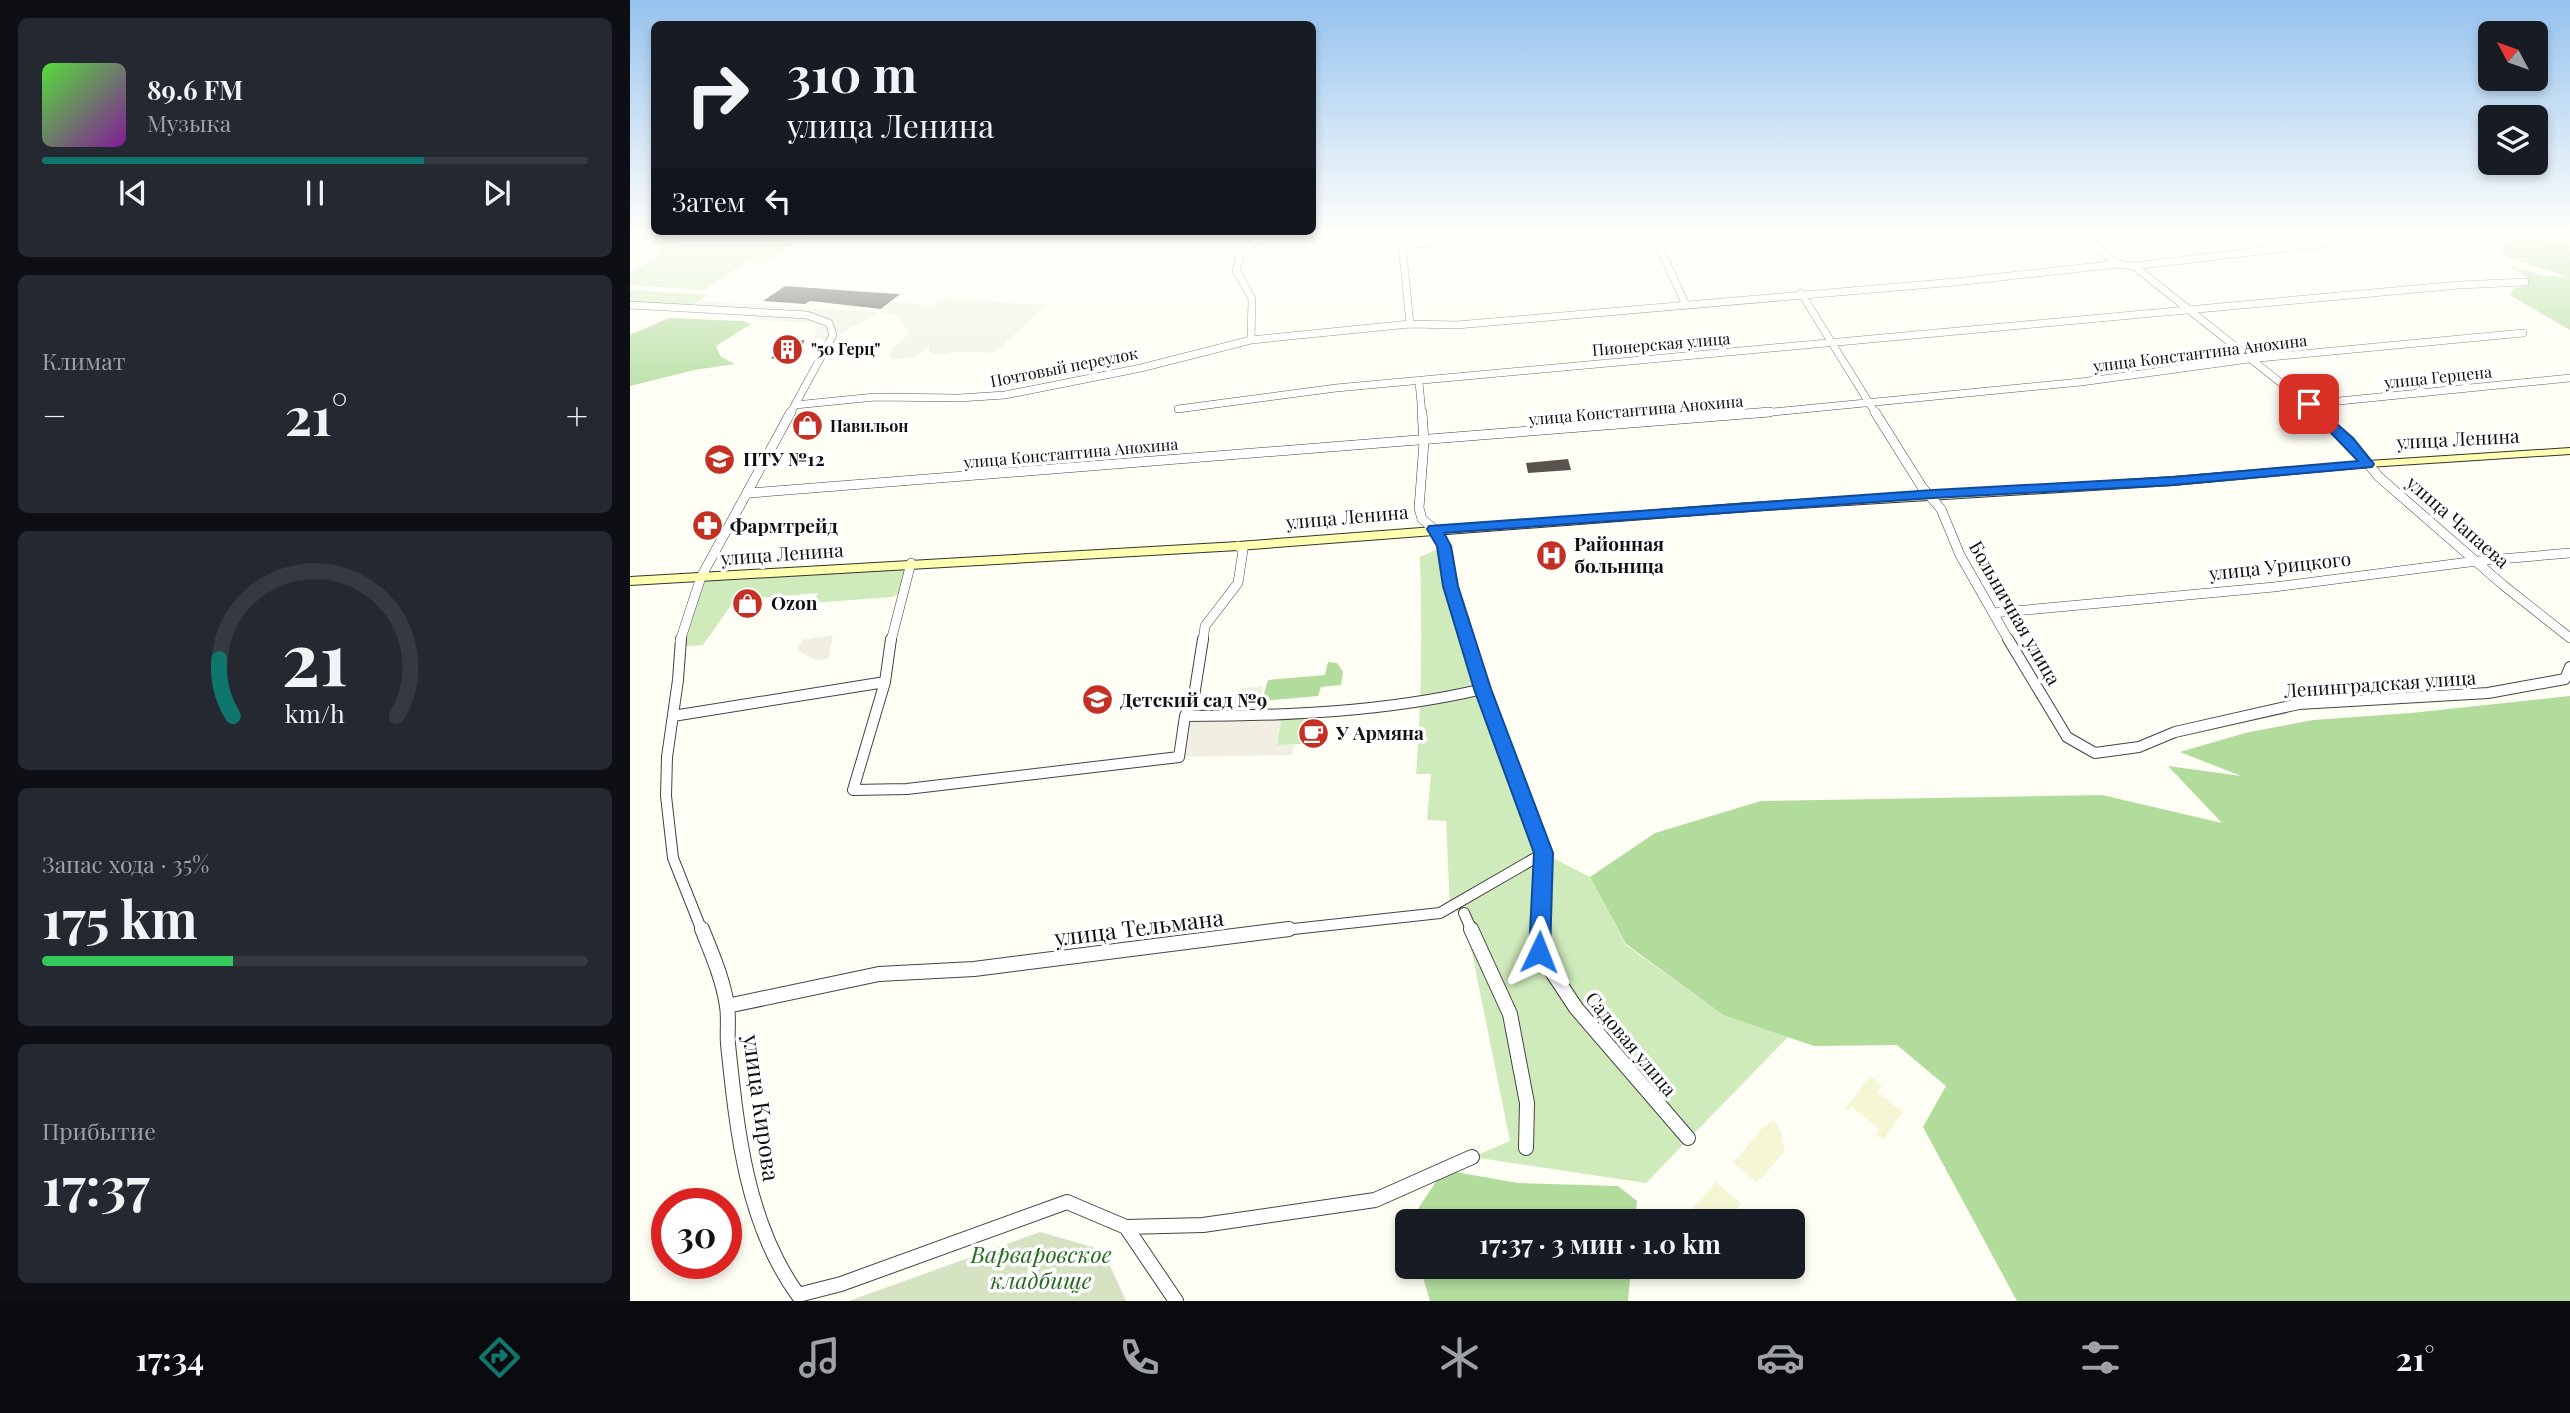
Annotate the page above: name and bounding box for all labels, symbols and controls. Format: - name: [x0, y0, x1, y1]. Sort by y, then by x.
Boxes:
- north arrow: [2478, 21, 2548, 91]
- map controls: [2478, 21, 2548, 175]
- text: 310 m: [787, 40, 917, 105]
- icon: right: [672, 49, 763, 140]
- text: 89.6 FM: [147, 72, 243, 107]
- text: улица Ленина: [787, 103, 994, 146]
- button: layers: [2478, 105, 2548, 175]
- text: Музыка: [147, 107, 231, 138]
- icon: previous: [114, 174, 152, 212]
- icon: pause: [296, 174, 334, 212]
- icon: next: [478, 174, 516, 212]
- icon: left: [759, 182, 797, 220]
- text: Затем: [672, 184, 745, 219]
- street label: Пионерская улица: [1591, 327, 1731, 360]
- street label: улица Константина Анохина: [2091, 329, 2308, 376]
- building icon: "50 Герц": [771, 332, 805, 366]
- place label: "50 Герц": [811, 338, 880, 359]
- street label: Почтовый переулок: [988, 342, 1139, 391]
- text: Климат: [42, 345, 125, 376]
- street label: улица Герцена: [2382, 360, 2493, 393]
- pin: [2279, 374, 2339, 434]
- text: 21°: [285, 380, 348, 449]
- icon: arrive: [2290, 385, 2328, 423]
- text: −: [42, 389, 67, 440]
- text: +: [566, 389, 588, 440]
- street label: улица Константина Анохина: [1527, 390, 1744, 429]
- shop icon: Павильон: [790, 409, 824, 443]
- place label: Павильон: [830, 415, 909, 436]
- street label: улица Ленина: [2395, 422, 2521, 454]
- street label: улица Константина Анохина: [962, 433, 1179, 472]
- school or university icon: ПТУ №12: [703, 442, 737, 476]
- place label: ПТУ №12: [743, 445, 825, 471]
- street label: улица Чапаева: [2401, 469, 2516, 574]
- street label: улица Ленина: [1284, 498, 1410, 534]
- pharmacy icon: Фармтрейд: [690, 509, 724, 543]
- place label: Фармтрейд: [730, 512, 838, 538]
- place label: Районная больница: [1574, 530, 1664, 578]
- street label: улица Ленина: [719, 536, 845, 570]
- street label: Больничная улица: [1964, 536, 2068, 690]
- hospital icon: Районная больница: [1534, 538, 1568, 572]
- street label: улица Урицкого: [2207, 545, 2352, 585]
- shop icon: Ozon: [731, 586, 765, 620]
- place label: Ozon: [771, 589, 818, 615]
- text: 21: [282, 608, 348, 705]
- street label: Ленинградская улица: [2282, 663, 2477, 703]
- school or university icon: Детский сад №9: [1080, 683, 1114, 717]
- place label: Детский сад №9: [1120, 686, 1267, 712]
- text: km/h: [285, 696, 345, 729]
- cafe icon: У Армяна: [1296, 716, 1330, 750]
- place label: У Армяна: [1335, 719, 1424, 745]
- text: Запас хода · 35%: [42, 848, 209, 879]
- text: 175 km: [42, 883, 198, 952]
- street label: улица Тельмана: [1051, 901, 1226, 952]
- position arrow: [1502, 915, 1576, 989]
- street label: Садовая улица: [1580, 986, 1684, 1102]
- street label: улица Кирова: [737, 1031, 788, 1184]
- text: Прибытие: [42, 1115, 156, 1146]
- text: 17:37: [42, 1150, 150, 1219]
- speed limit sign: 30: [651, 1188, 742, 1279]
- text: 17:37 · 3 мин · 1.0 km: [1479, 1226, 1721, 1261]
- park label: Варваровское кладбище: [969, 1238, 1112, 1295]
- icon: directions: [475, 1333, 524, 1382]
- icon: music: [795, 1333, 844, 1382]
- icon: phone: [1115, 1333, 1164, 1382]
- icon: climate: [1435, 1333, 1484, 1382]
- icon: car: [1756, 1333, 1805, 1382]
- icon: filters: [2076, 1333, 2125, 1382]
- text: 17:34: [136, 1336, 204, 1379]
- text: 21°: [2396, 1336, 2434, 1379]

